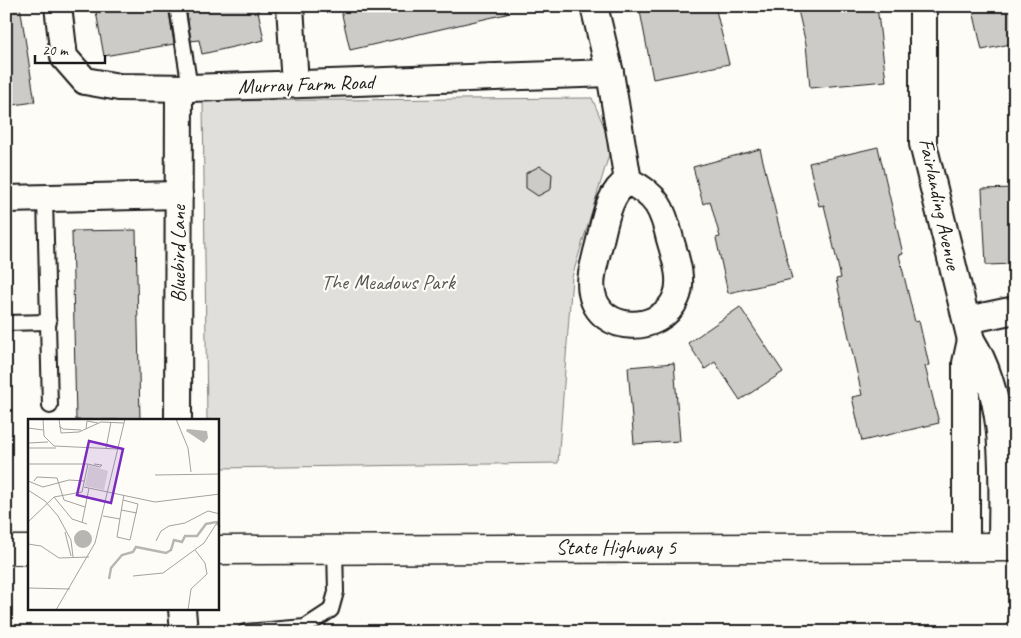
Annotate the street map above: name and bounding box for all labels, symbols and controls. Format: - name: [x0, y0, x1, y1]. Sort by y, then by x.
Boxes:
- scale bar: [35, 32, 105, 64]
- text: 20 m: [42, 41, 69, 60]
- street label: Murray Farm Road: [238, 69, 377, 99]
- street label: Fairlanding Avenue: [913, 136, 967, 274]
- street label: Bluebird Lane: [165, 204, 191, 303]
- park label: The Meadows Park: [321, 269, 456, 295]
- inset map: [28, 419, 219, 610]
- street label: State Highway 5: [556, 534, 678, 560]

